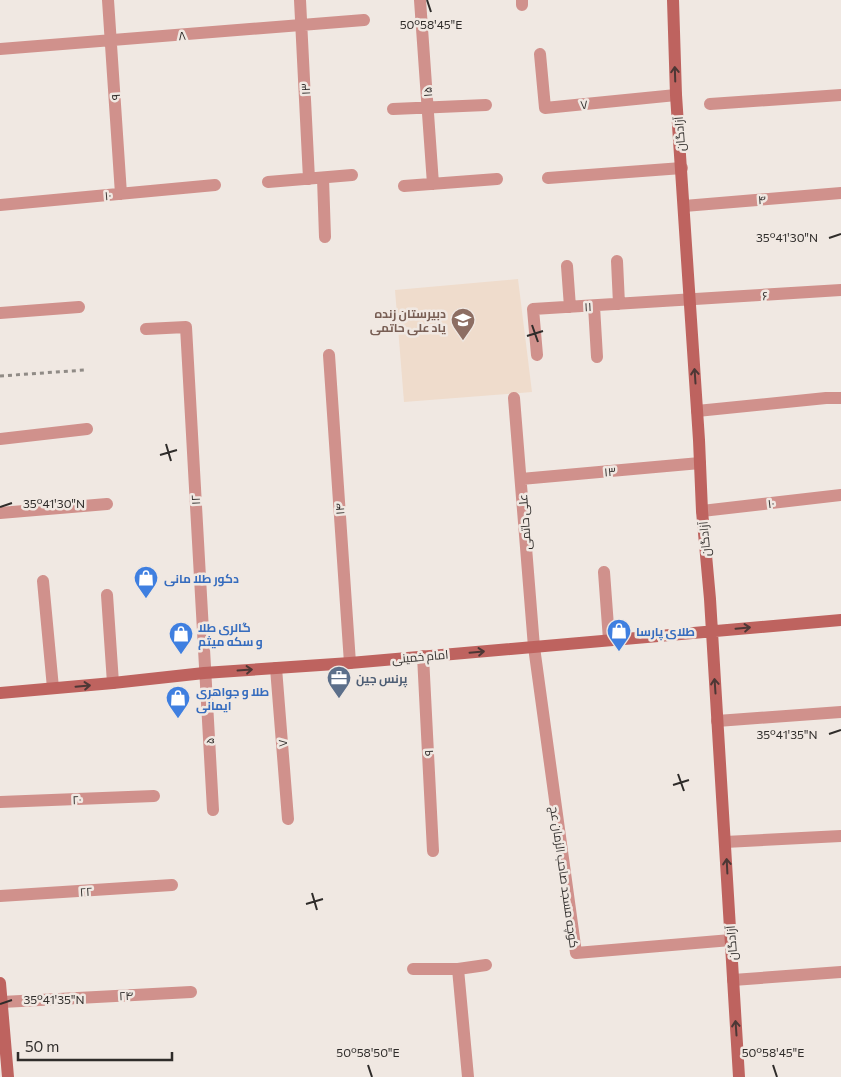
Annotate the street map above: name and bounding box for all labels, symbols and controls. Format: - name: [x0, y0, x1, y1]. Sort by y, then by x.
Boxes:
- text: 50°58'45"E: [400, 17, 462, 31]
- street label: ۸: [178, 28, 187, 42]
- one-way arrow: [671, 66, 680, 82]
- street label: ۱۳: [298, 83, 312, 95]
- street label: ۱۵: [420, 86, 434, 98]
- street label: ۹: [108, 93, 122, 101]
- street label: ۷: [580, 97, 589, 111]
- street label: آزادگان: [671, 115, 688, 152]
- street label: ۱۰: [104, 188, 112, 202]
- street label: ۴: [758, 192, 766, 206]
- text: 35°41'30"N: [756, 230, 818, 244]
- street label: ۶: [762, 288, 768, 302]
- street label: ۱۱: [584, 299, 592, 313]
- place label: دبیرستان زنده یاد علی حاتمی: [370, 306, 447, 336]
- school or university icon: دبیرستان زنده یاد علی حاتمی: [450, 307, 476, 341]
- one-way arrow: [690, 368, 699, 384]
- street label: ۱۳: [603, 464, 617, 478]
- street label: علی حاتمی: [515, 494, 534, 550]
- street label: ۱۲: [188, 495, 202, 505]
- text: 35°41'30"N: [23, 496, 85, 510]
- street label: ۱۰: [767, 496, 775, 510]
- street label: ۱۴: [332, 503, 346, 515]
- street label: آزادگان: [695, 520, 713, 557]
- shop icon: دکور طلا مانی: [133, 565, 159, 599]
- place label: دکور طلا مانی: [164, 571, 239, 587]
- shop icon: طلای پارسا: [606, 618, 632, 652]
- place label: گالری طلا و سکه میثم: [198, 620, 263, 650]
- shop icon: گالری طلا و سکه میثم: [168, 621, 194, 655]
- place label: طلای پارسا: [636, 624, 695, 641]
- one-way arrow: [735, 624, 751, 633]
- street label: امام خمینی: [391, 647, 449, 667]
- one-way arrow: [469, 647, 485, 656]
- one-way arrow: [237, 665, 253, 675]
- office icon: پرنس جین: [326, 665, 352, 699]
- place label: پرنس جین: [356, 671, 408, 688]
- one-way arrow: [711, 679, 720, 695]
- one-way arrow: [75, 681, 91, 691]
- place label: طلا و جواهری ایمانی: [196, 684, 269, 714]
- shop icon: طلا و جواهری ایمانی: [165, 685, 191, 719]
- text: 35°41'35"N: [756, 727, 818, 741]
- street label: ۵: [202, 737, 216, 745]
- street label: ۷: [275, 738, 289, 747]
- street label: ۹: [421, 750, 435, 756]
- street label: ۲۰: [72, 792, 82, 806]
- street label: کوچه مسجد صاحب الزمان عج: [545, 805, 582, 949]
- one-way arrow: [722, 858, 731, 874]
- street label: ۲۲: [79, 884, 93, 898]
- street label: آزادگان: [723, 924, 740, 961]
- street label: ۲۴: [118, 988, 134, 1002]
- text: 35°41'35"N: [23, 992, 85, 1006]
- one-way arrow: [731, 1021, 740, 1037]
- scale bar: [18, 1030, 171, 1062]
- text: 50 m: [25, 1037, 59, 1055]
- text: 50°58'50"E: [336, 1045, 400, 1059]
- text: 50°58'45"E: [742, 1045, 804, 1059]

